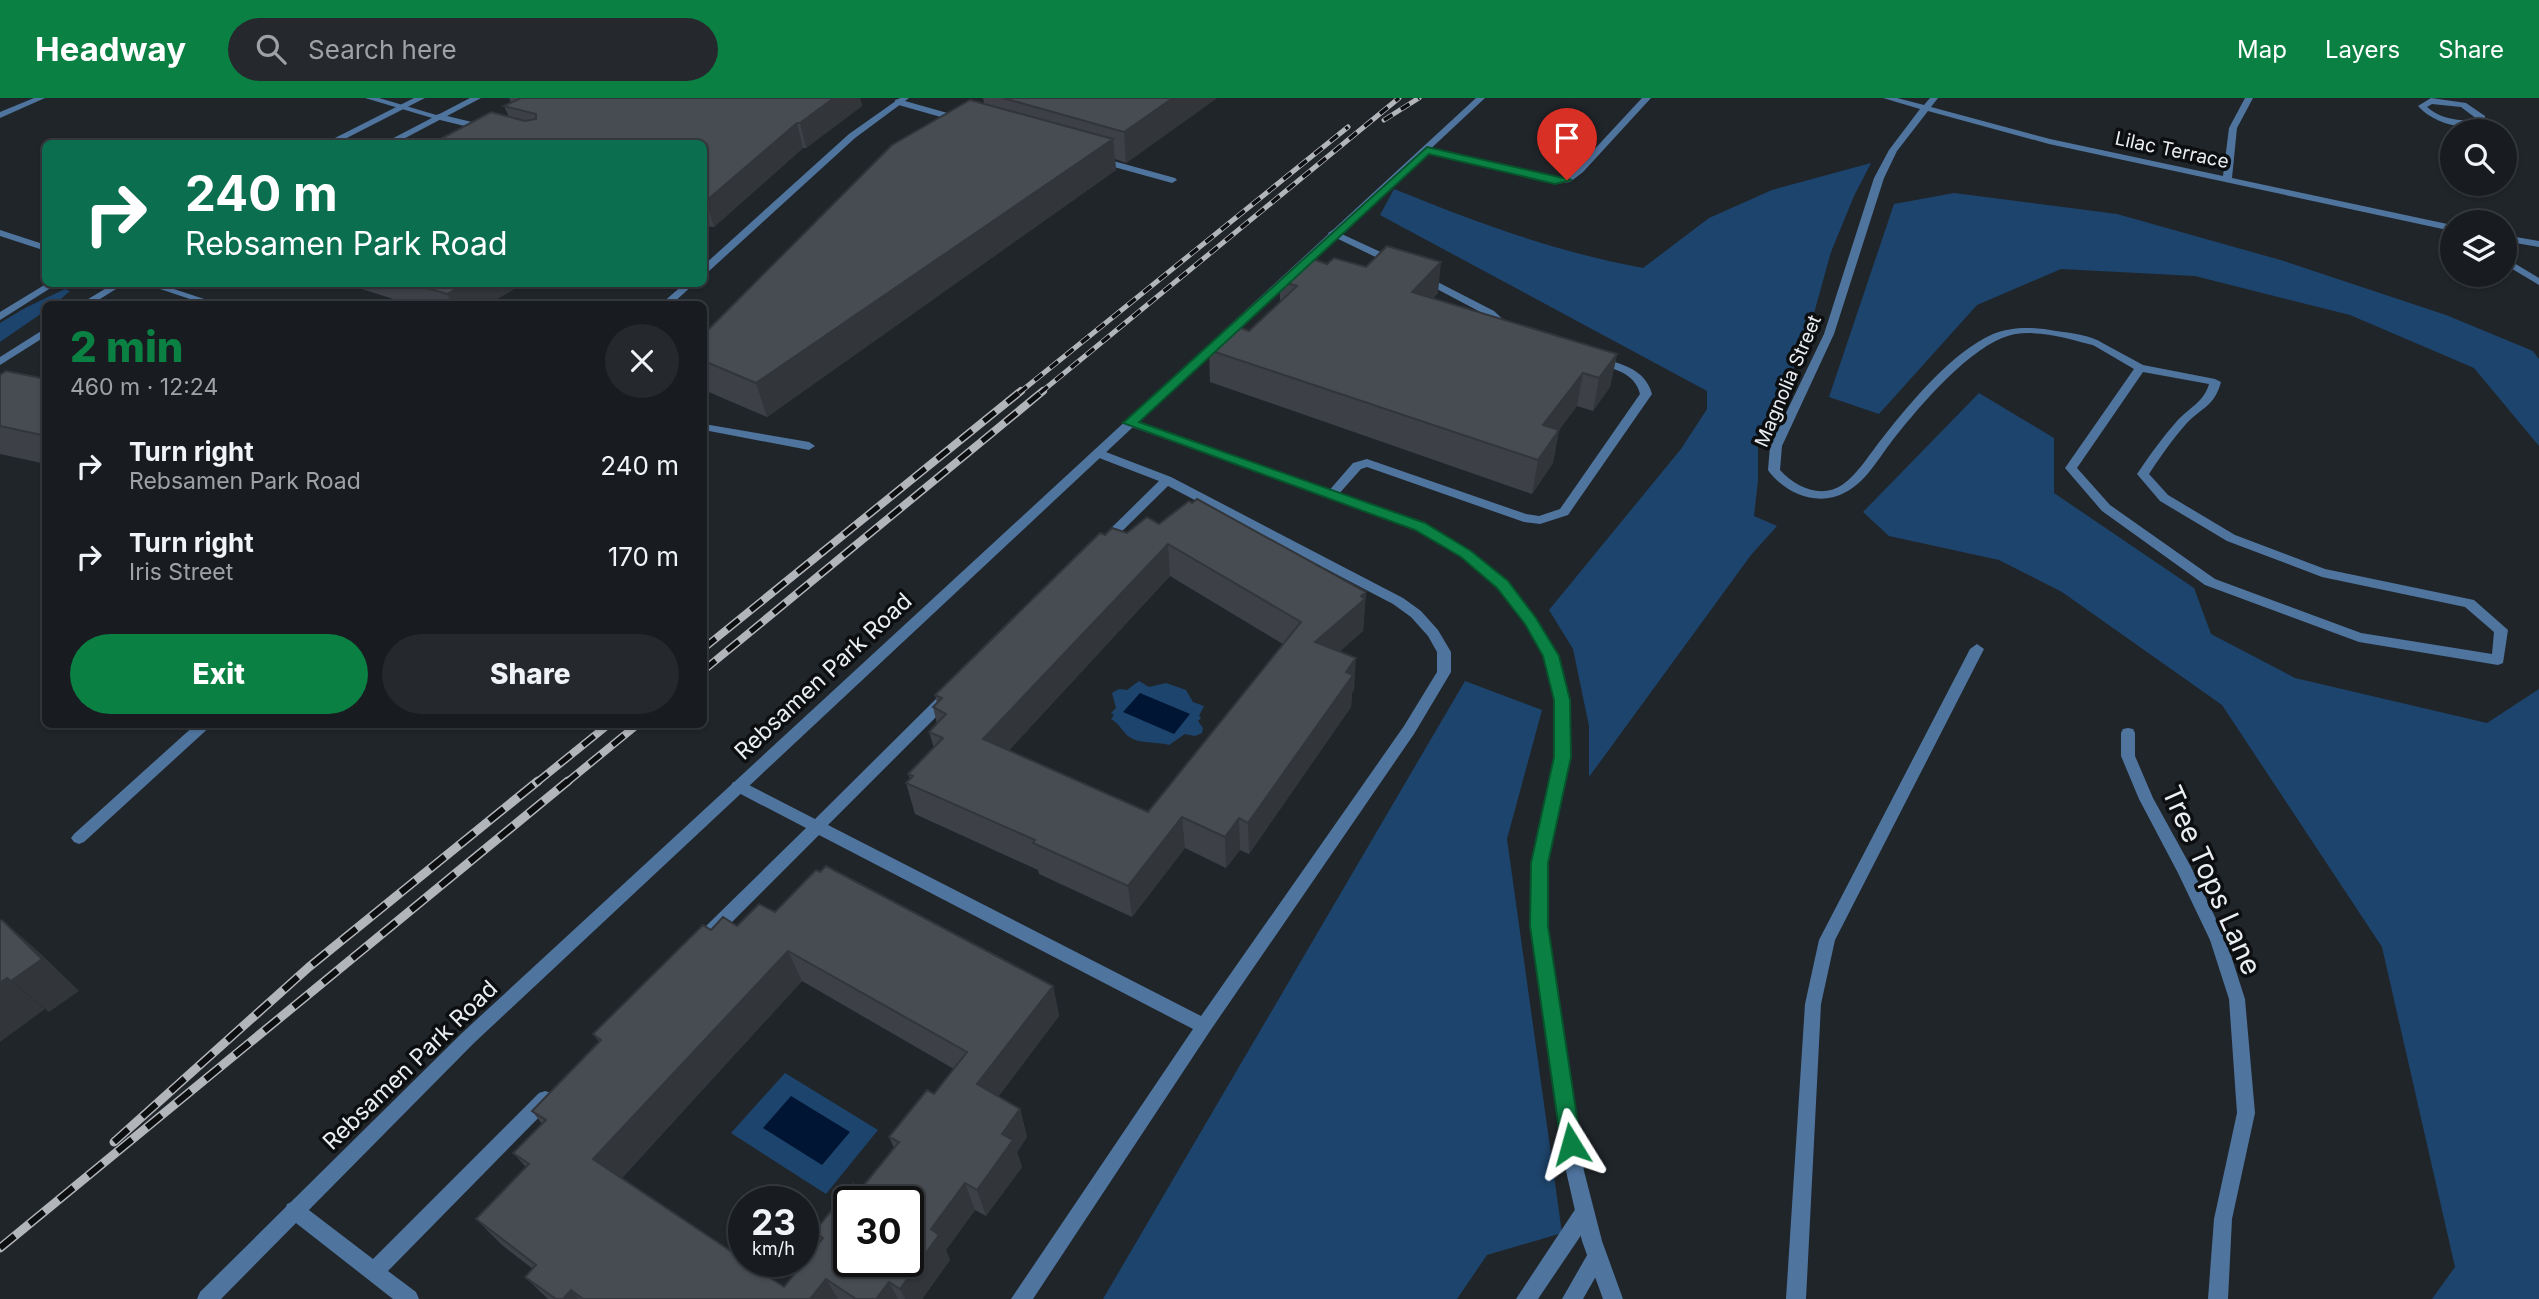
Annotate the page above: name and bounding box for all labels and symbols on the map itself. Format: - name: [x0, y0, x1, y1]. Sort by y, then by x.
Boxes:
- pin: [1537, 108, 1597, 180]
- street label: Lilac Terrace: [2113, 127, 2231, 173]
- street label: Magnolia Street: [1750, 312, 1826, 450]
- street label: Rebsamen Park Road: [729, 587, 917, 765]
- street label: Tree Tops Lane: [2155, 780, 2269, 980]
- street label: Rebsamen Park Road: [317, 974, 503, 1156]
- position arrow: [1534, 1107, 1608, 1181]
- speed limit sign: 30: [833, 1186, 924, 1277]

